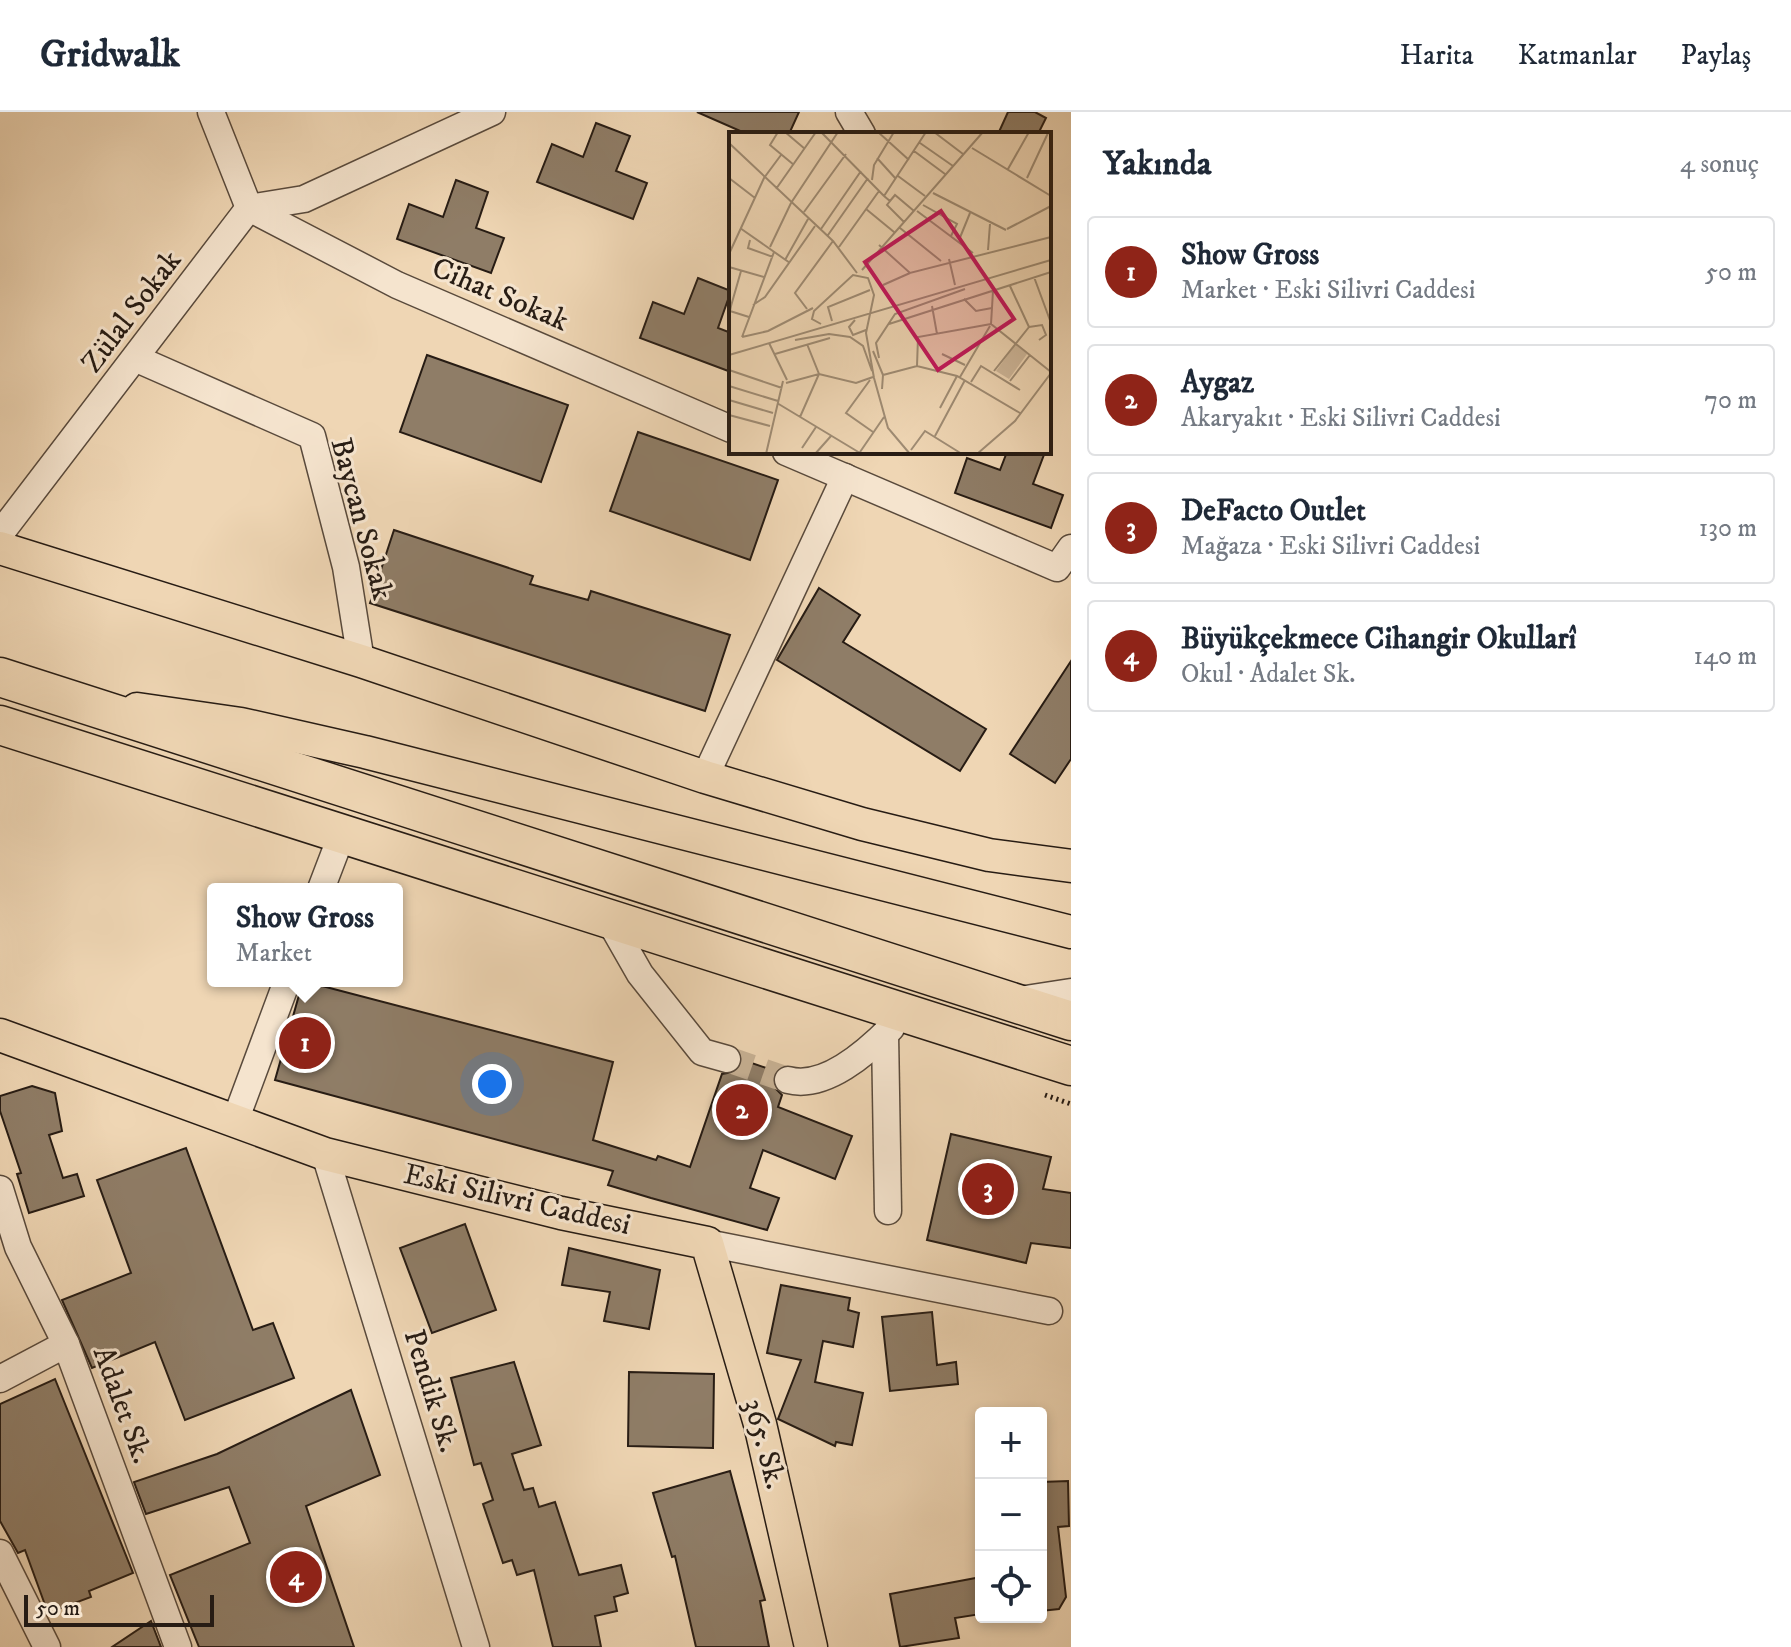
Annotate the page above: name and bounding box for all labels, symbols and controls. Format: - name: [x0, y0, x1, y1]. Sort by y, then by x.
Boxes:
- text: Gridwalk: [40, 31, 180, 79]
- text: Harita: [1400, 38, 1474, 73]
- text: Katmanlar: [1518, 38, 1637, 73]
- text: Paylaş: [1681, 38, 1751, 73]
- inset map: [729, 132, 1051, 454]
- text: Yakında: [1103, 143, 1211, 185]
- text: 4 sonuç: [1680, 148, 1759, 181]
- text: Show Gross: [1181, 237, 1319, 274]
- street label: Zülal Sokak: [74, 243, 190, 381]
- street label: Cihat Sokak: [426, 250, 574, 340]
- text: 1: [1126, 256, 1136, 289]
- text: 50 m: [1705, 256, 1757, 289]
- text: Market · Eski Silivri Caddesi: [1181, 274, 1475, 307]
- text: Aygaz: [1181, 365, 1254, 402]
- text: 2: [1125, 384, 1137, 417]
- text: 70 m: [1704, 384, 1757, 417]
- text: Akaryakıt · Eski Silivri Caddesi: [1181, 402, 1501, 435]
- street label: Baycan Sokak: [322, 434, 400, 604]
- text: DeFacto Outlet: [1181, 493, 1366, 530]
- text: 3: [1126, 512, 1136, 545]
- text: 130 m: [1699, 512, 1757, 545]
- text: Mağaza · Eski Silivri Caddesi: [1181, 530, 1480, 563]
- text: Büyükçekmece Cihangir Okullarî: [1181, 621, 1576, 658]
- text: 4: [1124, 640, 1138, 673]
- text: 140 m: [1693, 640, 1757, 673]
- text: Okul · Adalet Sk.: [1181, 658, 1355, 691]
- popup: [207, 883, 403, 987]
- text: Show Gross: [236, 900, 374, 937]
- text: Market: [236, 937, 312, 970]
- pin: 1: [279, 1013, 331, 1073]
- your location: [472, 1064, 512, 1104]
- pin: 2: [716, 1080, 768, 1140]
- street label: Eski Silivri Caddesi: [400, 1156, 634, 1244]
- pin: 3: [962, 1159, 1014, 1219]
- street label: Pendik Sk.: [395, 1325, 467, 1457]
- street label: Adalet Sk.: [84, 1341, 160, 1469]
- street label: 365. Sk.: [734, 1395, 794, 1493]
- map controls: [975, 1407, 1047, 1623]
- button: +: [975, 1407, 1047, 1479]
- button: −: [975, 1479, 1047, 1551]
- pin: 4: [270, 1547, 322, 1607]
- button: locate: [975, 1551, 1047, 1623]
- scale bar: [24, 1591, 214, 1627]
- text: 50 m: [36, 1595, 80, 1622]

